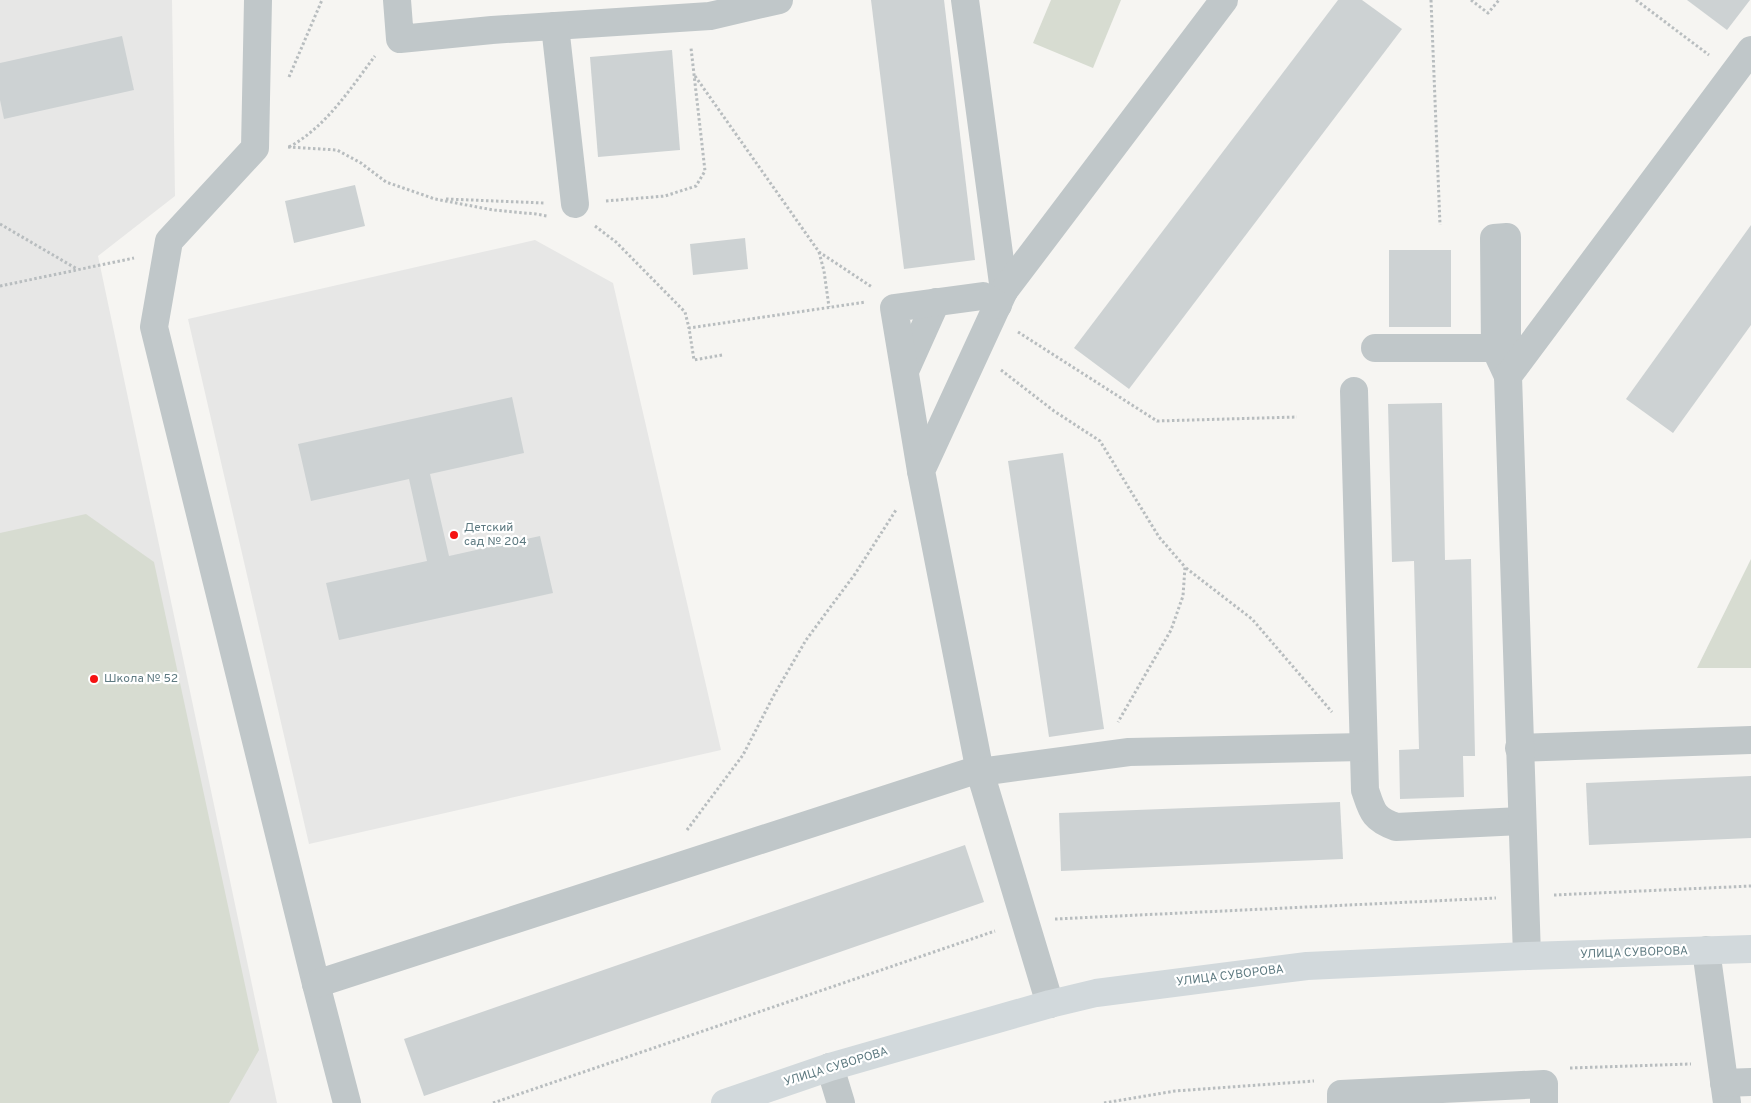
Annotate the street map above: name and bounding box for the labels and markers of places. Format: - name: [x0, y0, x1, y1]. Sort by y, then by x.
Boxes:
- place label: Детский сад № 204: [464, 520, 527, 550]
- marker: Детский сад № 204: [448, 529, 460, 541]
- place label: Школа № 52: [104, 671, 178, 687]
- marker: Школа № 52: [88, 673, 100, 685]

